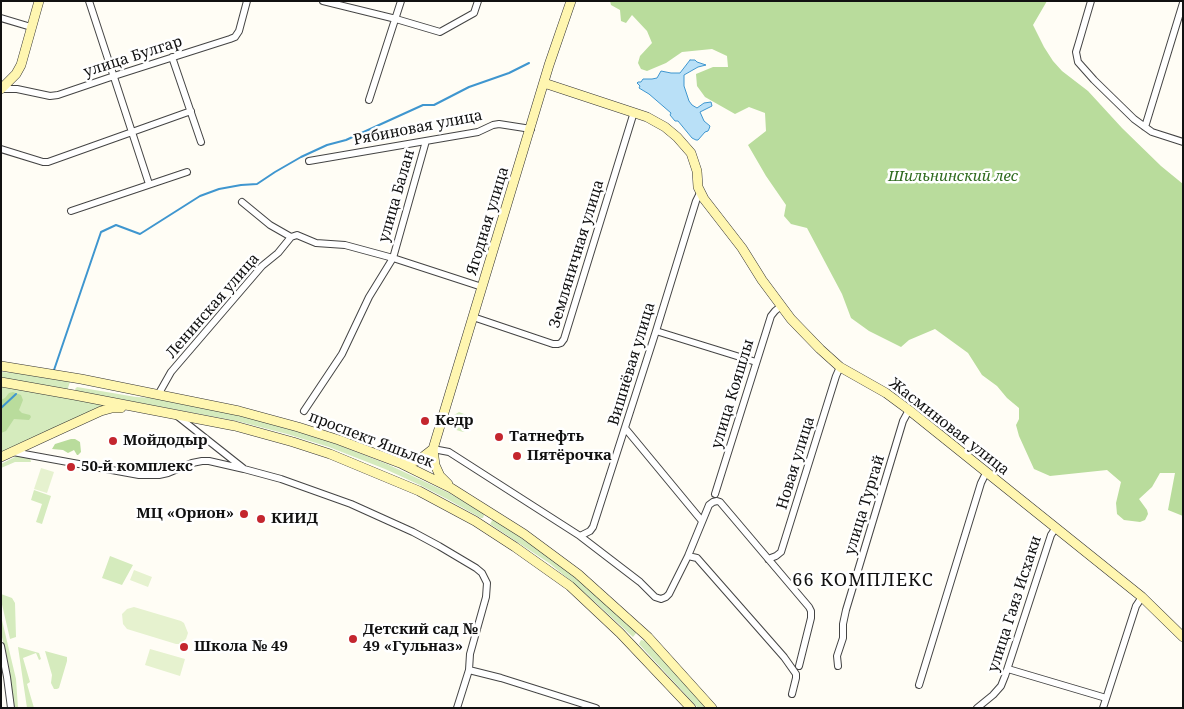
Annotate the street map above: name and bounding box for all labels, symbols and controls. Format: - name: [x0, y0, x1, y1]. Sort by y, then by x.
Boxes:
- street label: улица Булгар: [81, 33, 185, 81]
- street label: Рябиновая улица: [352, 107, 484, 149]
- street label: улица Балан: [375, 147, 419, 245]
- street label: Ягодная улица: [463, 165, 513, 277]
- park label: Шильнинский лес: [888, 168, 1018, 186]
- street label: Земляничная улица: [546, 178, 608, 330]
- street label: Ленинская улица: [163, 250, 263, 362]
- street label: Вишнёвая улица: [605, 300, 659, 428]
- street label: улица Кояшлы: [708, 337, 758, 451]
- street label: Жасминовая улица: [885, 375, 1013, 479]
- street label: проспект Яшьлек: [306, 408, 436, 472]
- place label: Кедр: [435, 412, 473, 430]
- street label: Новая улица: [773, 414, 819, 512]
- marker: Кедр: [419, 415, 431, 427]
- place label: Татнефть: [509, 428, 584, 446]
- marker: Татнефть: [493, 431, 505, 443]
- place label: Мойдодыр: [123, 432, 207, 450]
- marker: Мойдодыр: [107, 435, 119, 447]
- place label: Пятёрочка: [527, 447, 612, 465]
- marker: Пятёрочка: [511, 450, 523, 462]
- street label: улица Тургай: [841, 453, 889, 557]
- place label: 50-й комплекс: [81, 458, 193, 476]
- marker: 50-й комплекс: [65, 461, 77, 473]
- place label: МЦ «Орион»: [136, 505, 234, 523]
- marker: МЦ «Орион»: [238, 508, 250, 520]
- place label: КИИД: [271, 510, 318, 528]
- marker: КИИД: [255, 513, 267, 525]
- street label: улица Гаяз Исхаки: [984, 533, 1046, 675]
- district label: 66 КОМПЛЕКС: [791, 570, 935, 592]
- place label: Детский сад № 49 «Гульназ»: [363, 621, 478, 656]
- marker: Детский сад № 49 «Гульназ»: [347, 633, 359, 645]
- place label: Школа № 49: [194, 638, 288, 656]
- marker: Школа № 49: [178, 641, 190, 653]

